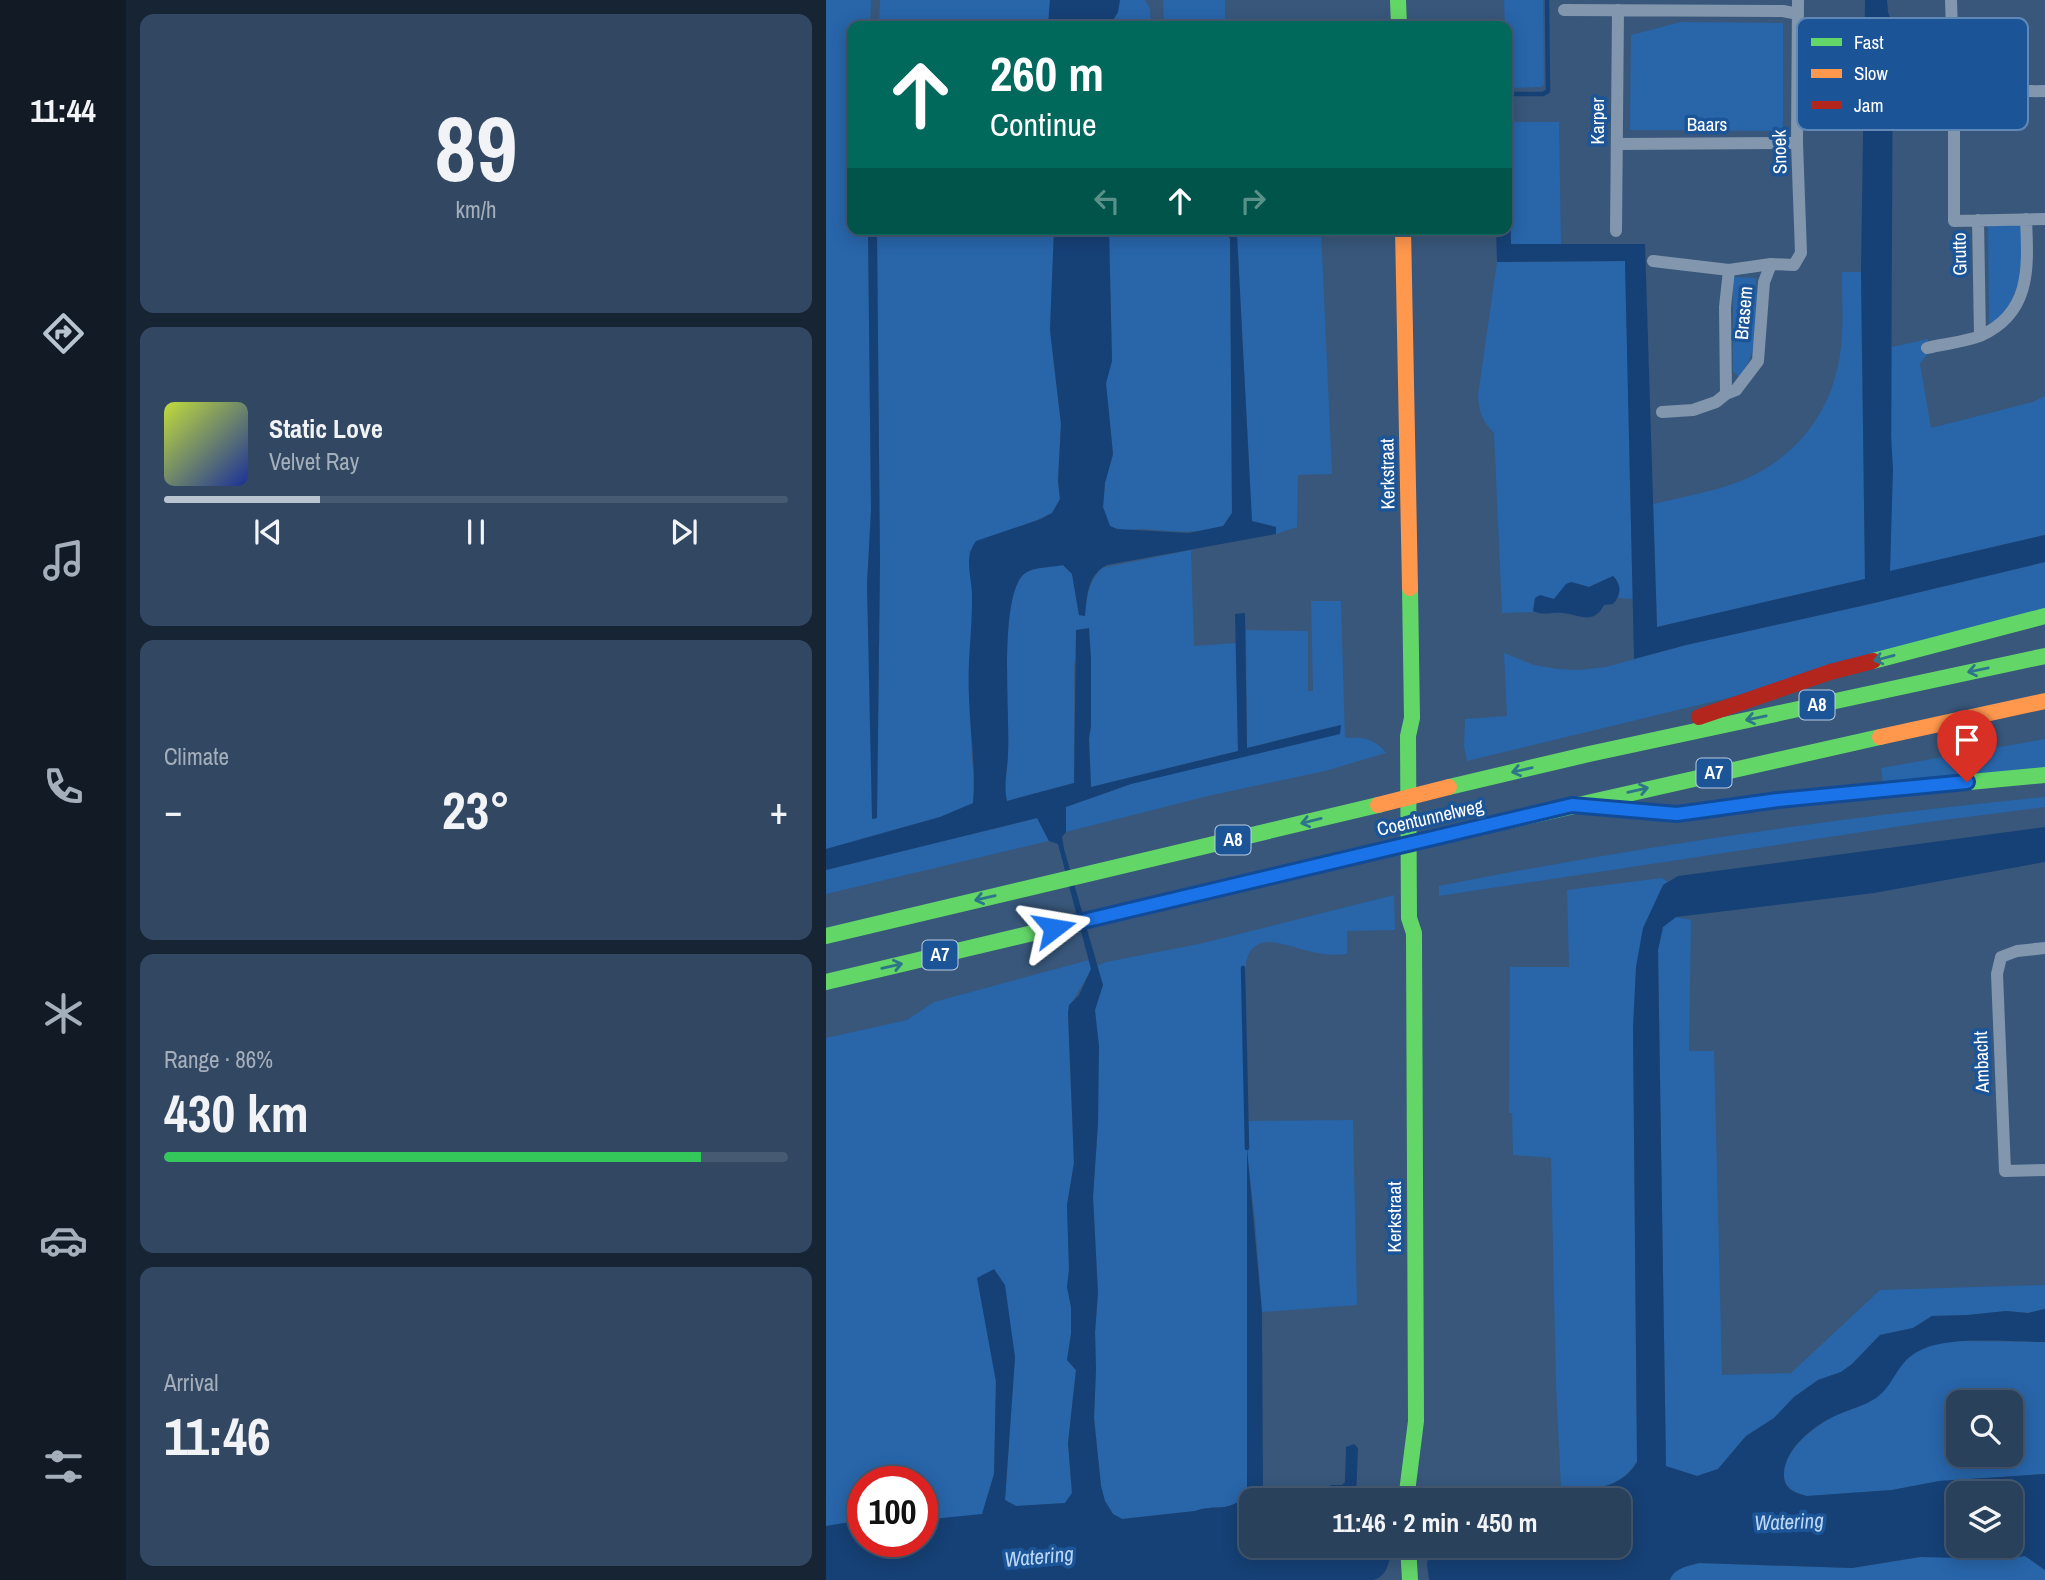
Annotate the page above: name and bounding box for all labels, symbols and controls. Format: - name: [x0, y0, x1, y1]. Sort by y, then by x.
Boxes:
- legend: [1797, 18, 2028, 130]
- text: Fast: [1854, 29, 1884, 55]
- text: 260 m: [990, 40, 1104, 106]
- icon: ahead: [875, 49, 966, 140]
- text: Slow: [1854, 60, 1889, 86]
- text: 89: [435, 87, 518, 209]
- text: 11:44: [30, 89, 96, 132]
- text: Jam: [1854, 92, 1883, 118]
- street label: Karper: [1584, 97, 1610, 144]
- text: Continue: [990, 103, 1097, 146]
- street label: Baars: [1687, 111, 1728, 137]
- street label: Snoek: [1766, 129, 1792, 174]
- icon: left: [1088, 182, 1126, 220]
- icon: ahead: [1161, 182, 1199, 220]
- icon: right: [1234, 182, 1272, 220]
- text: km/h: [456, 194, 496, 225]
- street label: Grutto: [1946, 232, 1972, 276]
- street label: Brasem: [1728, 285, 1758, 341]
- icon: directions: [39, 309, 88, 358]
- text: Static Love: [269, 411, 383, 446]
- street label: Kerkstraat: [1373, 438, 1401, 510]
- text: Velvet Ray: [269, 446, 359, 477]
- icon: previous: [249, 513, 287, 551]
- icon: pause: [457, 513, 495, 551]
- icon: next: [665, 513, 703, 551]
- icon: music: [39, 536, 88, 585]
- one-way arrow: [1873, 652, 1896, 665]
- one-way arrow: [1967, 664, 1990, 678]
- road number: A8: [1800, 690, 1835, 720]
- pin: [1937, 710, 1997, 782]
- one-way arrow: [1745, 712, 1768, 725]
- icon: arrive: [1948, 721, 1986, 759]
- text: Climate: [164, 741, 229, 772]
- road number: A7: [1696, 758, 1732, 788]
- icon: phone: [39, 762, 88, 811]
- one-way arrow: [1511, 764, 1534, 777]
- text: 23°: [442, 775, 510, 845]
- one-way arrow: [1626, 783, 1649, 796]
- text: −: [164, 785, 182, 836]
- text: +: [770, 785, 788, 836]
- street label: Coentunnelweg: [1374, 792, 1486, 842]
- one-way arrow: [1300, 815, 1323, 828]
- road number: A8: [1216, 826, 1250, 854]
- position arrow: [1017, 891, 1091, 965]
- one-way arrow: [974, 892, 997, 905]
- road number: A7: [922, 940, 958, 970]
- one-way arrow: [880, 959, 903, 972]
- icon: climate: [39, 989, 88, 1038]
- street label: Ambacht: [1967, 1030, 1995, 1094]
- text: Range · 86%: [164, 1044, 273, 1075]
- text: 430 km: [164, 1078, 309, 1148]
- street label: Kerkstraat: [1381, 1181, 1407, 1253]
- icon: car: [39, 1216, 88, 1265]
- text: Arrival: [164, 1367, 219, 1398]
- map controls: [1946, 1390, 2023, 1558]
- button: search: [1946, 1390, 2023, 1467]
- text: 11:46: [164, 1401, 271, 1471]
- icon: filters: [39, 1442, 88, 1491]
- speed limit sign: 100: [847, 1466, 938, 1557]
- button: layers: [1946, 1481, 2023, 1558]
- text: 11:46 · 2 min · 450 m: [1332, 1505, 1538, 1540]
- water label: Watering: [1754, 1506, 1825, 1537]
- water label: Watering: [1003, 1539, 1075, 1574]

